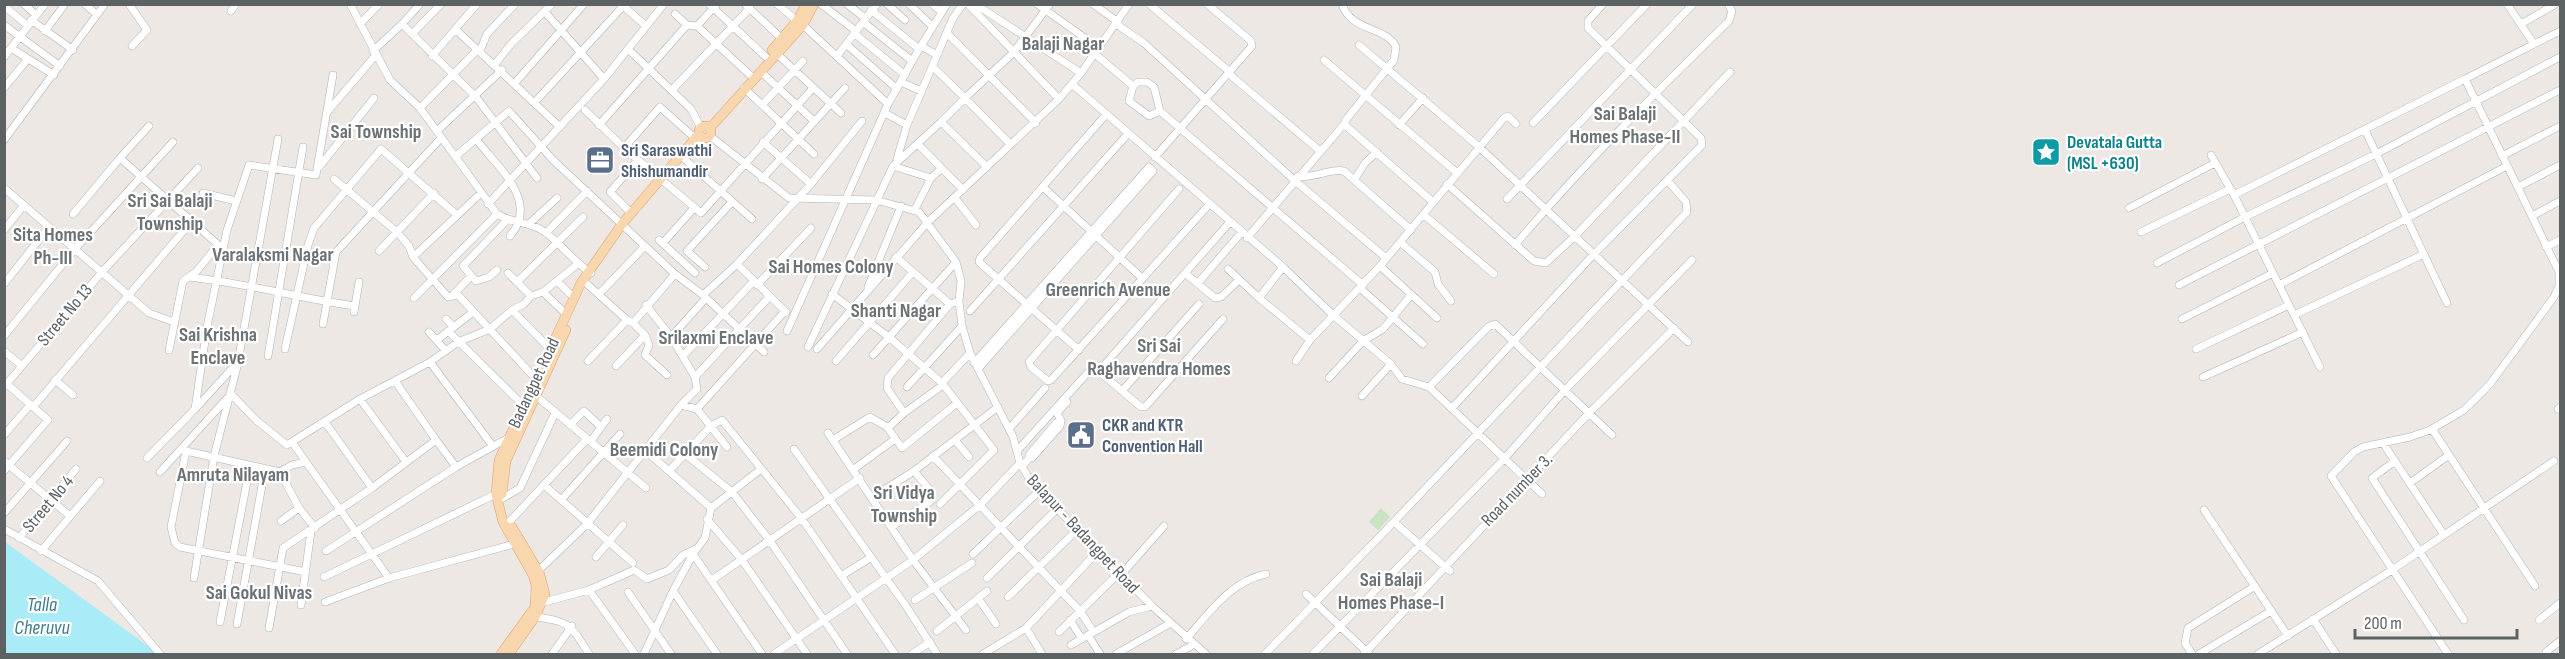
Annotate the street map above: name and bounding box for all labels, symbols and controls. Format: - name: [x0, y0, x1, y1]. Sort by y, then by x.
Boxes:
- district label: Balaji Nagar: [1022, 32, 1104, 56]
- district label: Sai Balaji Homes Phase-II: [1570, 102, 1680, 149]
- district label: Sai Township: [331, 120, 421, 144]
- place label: Devatala Gutta (MSL +630): [2067, 132, 2162, 174]
- place icon: Devatala Gutta (MSL +630): [2030, 136, 2062, 168]
- place label: Sri Saraswathi Shishumandir: [621, 140, 712, 182]
- office icon: Sri Saraswathi Shishumandir: [584, 144, 616, 176]
- district label: Sri Sai Balaji Township: [128, 189, 212, 236]
- district label: Sita Homes Ph-III: [13, 223, 93, 270]
- district label: Varalaksmi Nagar: [212, 243, 334, 267]
- district label: Sai Homes Colony: [768, 255, 894, 279]
- district label: Greenrich Avenue: [1045, 278, 1171, 302]
- street label: Street No 13: [33, 280, 97, 350]
- district label: Shanti Nagar: [851, 299, 941, 323]
- district label: Sai Krishna Enclave: [179, 323, 257, 370]
- district label: Srilaxmi Enclave: [658, 326, 774, 350]
- street label: Badangpet Road: [504, 334, 564, 432]
- district label: Sri Sai Raghavendra Homes: [1087, 334, 1231, 381]
- place label: CKR and KTR Convention Hall: [1102, 415, 1203, 457]
- public building icon: CKR and KTR Convention Hall: [1065, 419, 1097, 451]
- district label: Beemidi Colony: [610, 438, 719, 462]
- street label: Road number 3.: [1477, 449, 1557, 531]
- district label: Amruta Nilayam: [176, 463, 289, 487]
- street label: Balapur - Badangpet Road: [1022, 470, 1144, 598]
- street label: Street No 4: [18, 471, 78, 537]
- district label: Sri Vidya Township: [871, 481, 937, 528]
- district label: Sai Balaji Homes Phase-I: [1338, 568, 1444, 615]
- district label: Sai Gokul Nivas: [206, 581, 313, 605]
- water label: Talla Cheruvu: [14, 593, 70, 640]
- scale bar: [2355, 602, 2517, 640]
- text: 200 m: [2364, 613, 2402, 634]

